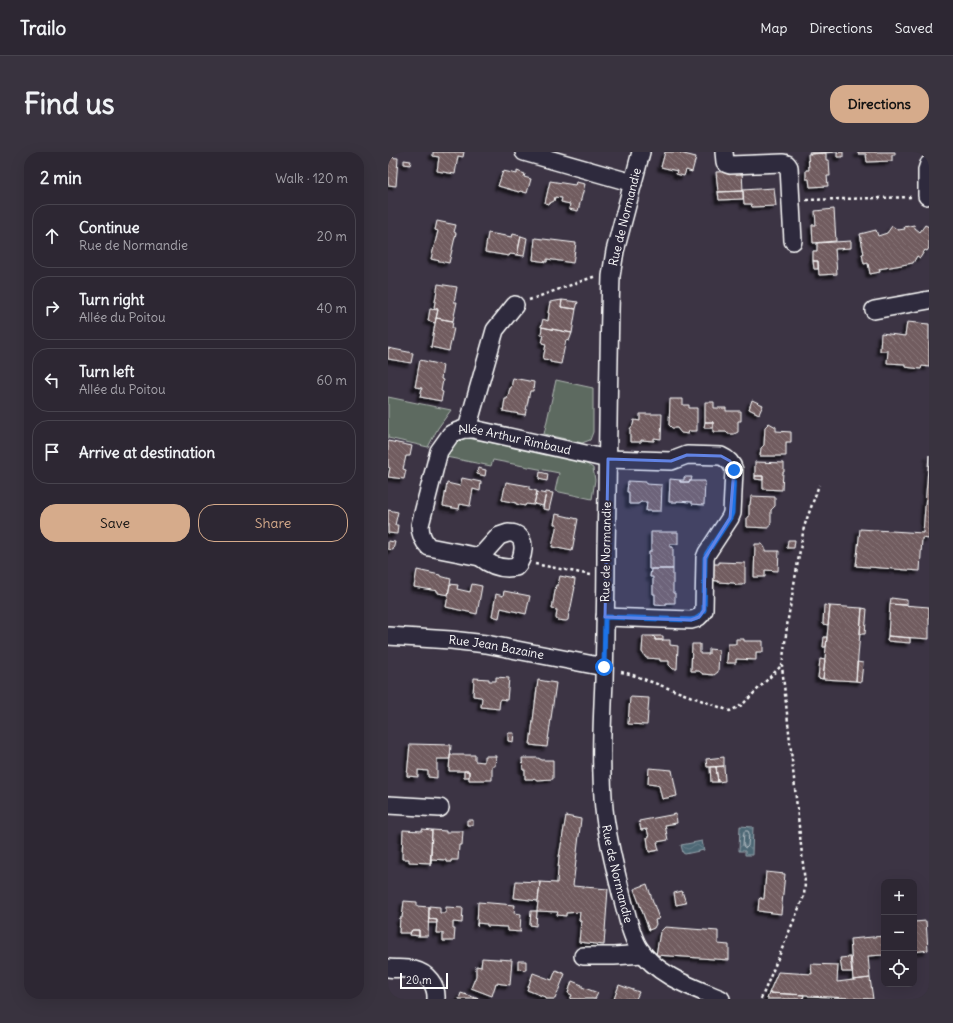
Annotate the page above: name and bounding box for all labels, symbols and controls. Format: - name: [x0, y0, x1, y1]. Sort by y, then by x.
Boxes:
- text: Trailo: [20, 16, 66, 40]
- text: Map: [760, 19, 787, 37]
- text: Directions: [809, 19, 873, 37]
- text: Saved: [895, 19, 933, 37]
- button: Directions: [830, 85, 929, 123]
- text: Find us: [24, 86, 115, 122]
- street label: Rue de Normandie: [605, 166, 644, 267]
- text: 2 min: [40, 167, 82, 189]
- text: Walk · 120 m: [275, 170, 348, 187]
- text: Continue: [79, 218, 140, 237]
- icon: ahead: [41, 225, 63, 247]
- text: 20 m: [317, 228, 347, 245]
- text: Rue de Normandie: [79, 237, 188, 254]
- text: Turn right: [79, 290, 144, 309]
- icon: right: [41, 297, 63, 319]
- text: 40 m: [316, 300, 347, 317]
- text: Allée du Poitou: [79, 309, 166, 326]
- text: Turn left: [79, 362, 134, 381]
- icon: left: [41, 369, 63, 391]
- text: 60 m: [316, 372, 347, 389]
- text: Allée du Poitou: [79, 381, 166, 398]
- street label: Allée Arthur Rimbaud: [455, 421, 573, 458]
- icon: arrive: [41, 441, 63, 463]
- text: Arrive at destination: [79, 443, 215, 462]
- route end: [725, 461, 743, 479]
- street label: Rue de Normandie: [597, 502, 614, 602]
- button: Save: [40, 504, 190, 542]
- button: Share: [198, 504, 348, 542]
- street label: Rue Jean Bazaine: [448, 632, 545, 662]
- route start: [595, 658, 613, 676]
- street label: Rue de Normandie: [599, 823, 636, 924]
- map controls: [881, 879, 917, 987]
- button: +: [881, 879, 917, 915]
- button: −: [881, 915, 917, 951]
- button: locate: [881, 951, 917, 987]
- scale bar: [400, 971, 448, 990]
- text: 20 m: [406, 973, 432, 987]

